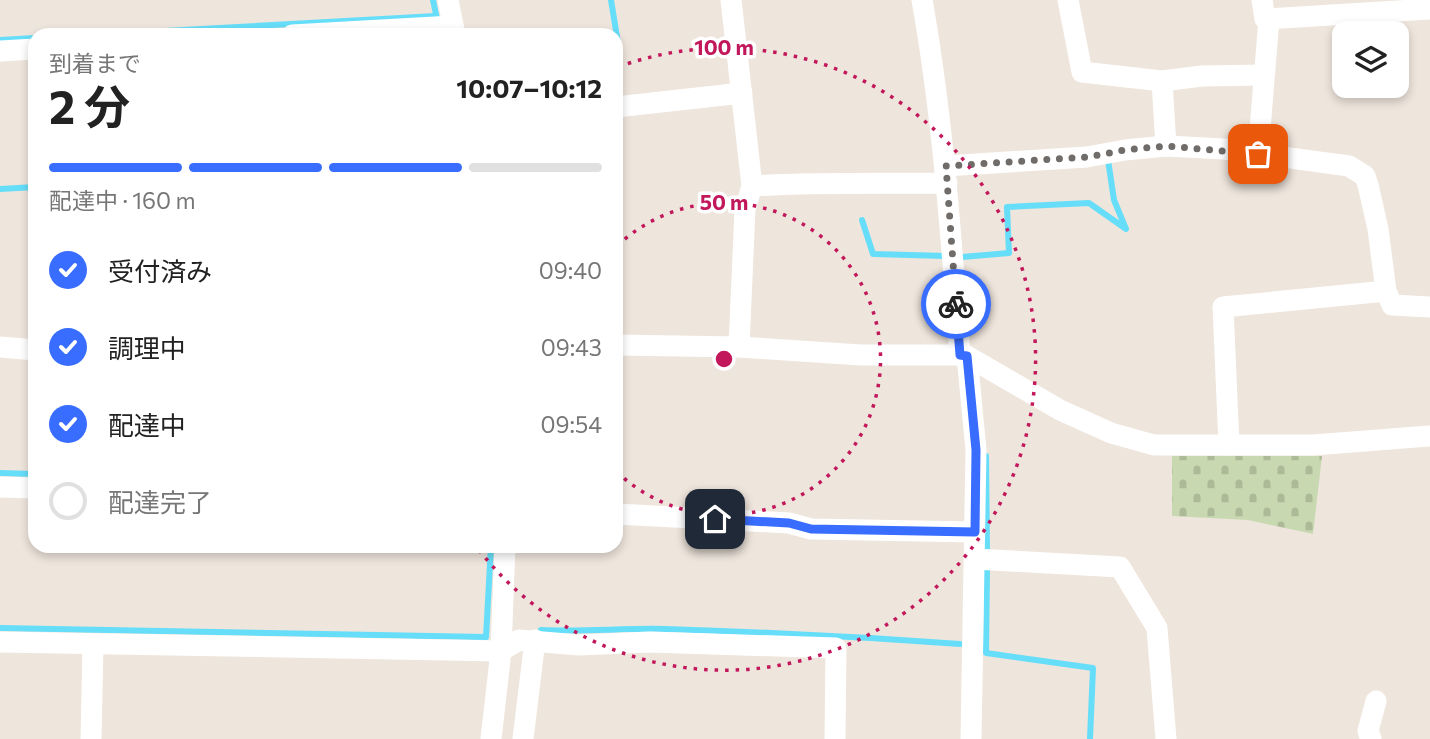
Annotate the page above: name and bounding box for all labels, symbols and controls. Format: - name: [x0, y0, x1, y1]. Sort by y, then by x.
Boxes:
- map controls: [1332, 21, 1409, 98]
- button: layers: [1332, 21, 1409, 98]
- text: 100 m: [694, 34, 754, 59]
- text: 到着まで: [49, 49, 141, 77]
- text: 10:07–10:12: [456, 72, 602, 103]
- text: 2 分: [49, 77, 130, 133]
- pin: [1228, 124, 1288, 184]
- icon: bag: [1239, 135, 1277, 173]
- text: 配達中 · 160 m: [49, 186, 196, 214]
- text: 50 m: [700, 189, 748, 214]
- icon: check: [49, 251, 87, 289]
- text: 受付済み: [108, 255, 212, 286]
- text: 09:40: [539, 256, 602, 284]
- courier: [921, 269, 991, 339]
- icon: bike: [937, 285, 975, 323]
- icon: check: [49, 328, 87, 366]
- text: 調理中: [108, 332, 186, 363]
- text: 09:43: [541, 333, 602, 361]
- centre of rings: [712, 347, 736, 371]
- icon: check: [49, 405, 87, 443]
- text: 配達中: [108, 409, 186, 440]
- text: 09:54: [541, 410, 602, 438]
- text: 配達完了: [108, 486, 212, 517]
- pin: [685, 489, 745, 549]
- icon: home: [696, 500, 734, 538]

